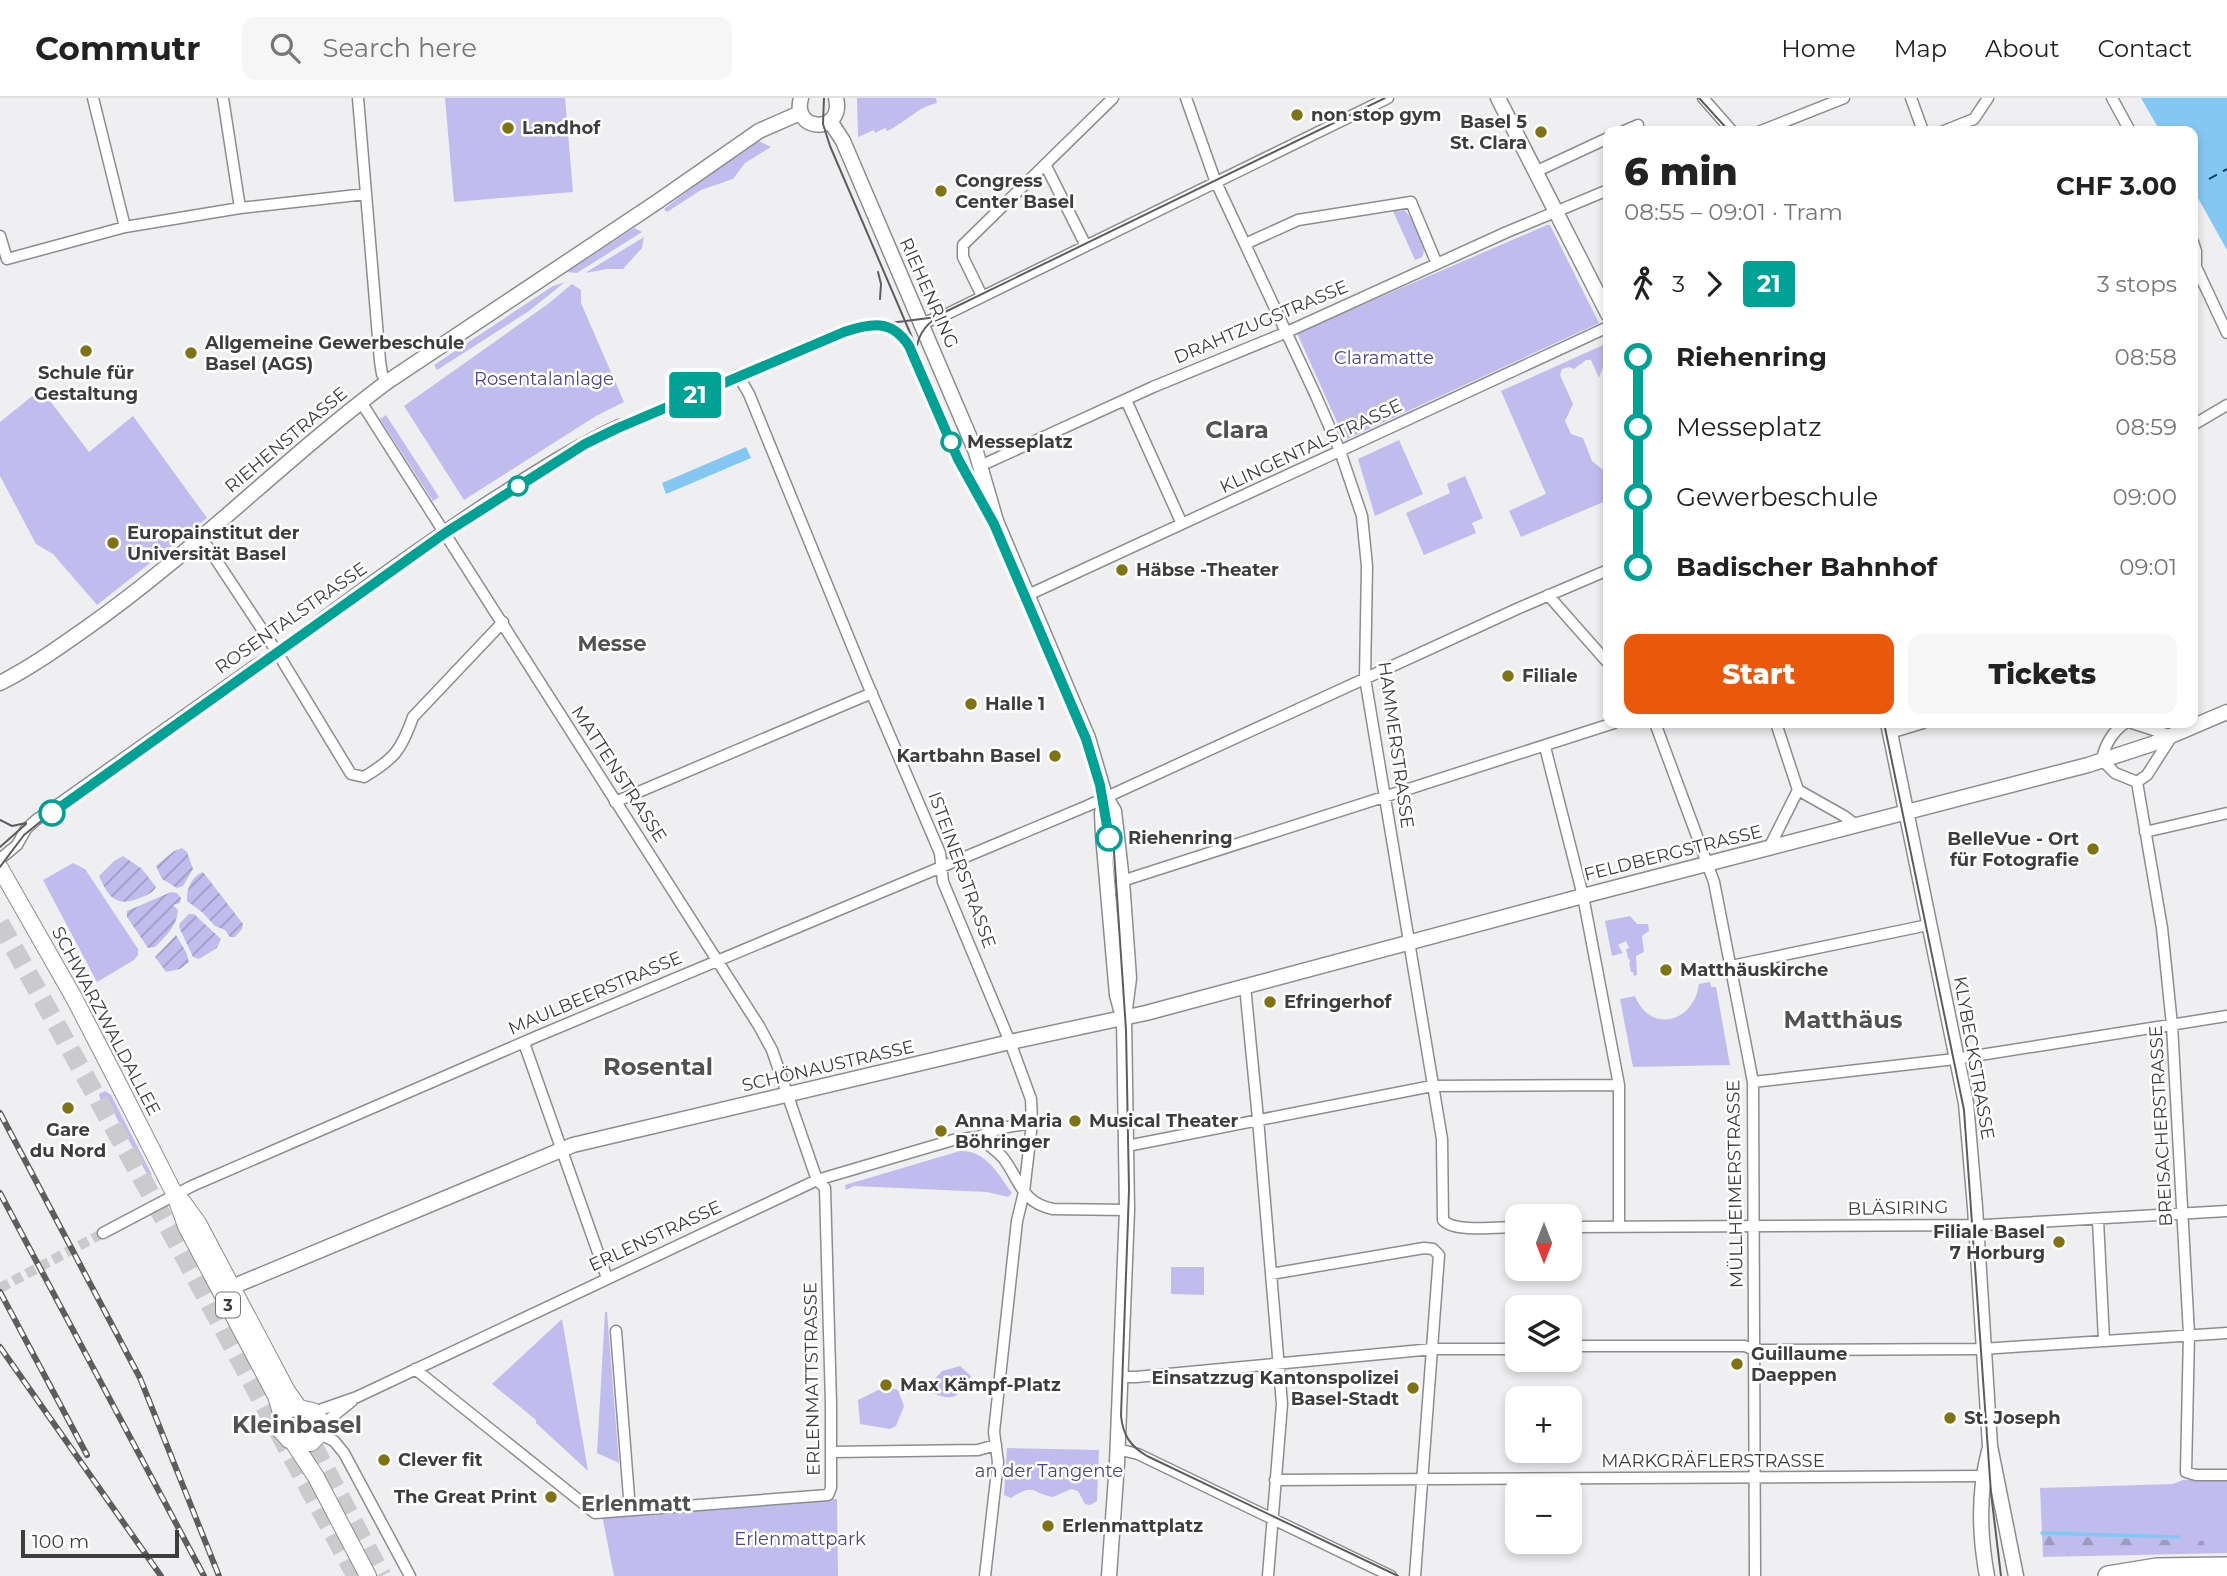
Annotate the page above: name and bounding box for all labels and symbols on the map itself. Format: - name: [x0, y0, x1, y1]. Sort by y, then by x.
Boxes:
- place label: non stop gym: [1311, 104, 1441, 126]
- marker: non stop gym: [1289, 107, 1305, 123]
- place label: Basel 5 St. Clara: [1450, 111, 1527, 154]
- place label: Landhof: [522, 117, 601, 139]
- marker: Landhof: [500, 120, 516, 136]
- marker: Basel 5 St. Clara: [1533, 124, 1549, 140]
- place label: Congress Center Basel: [955, 170, 1074, 213]
- marker: Congress Center Basel: [933, 183, 949, 199]
- street label: RIEHENRING: [895, 234, 963, 352]
- street label: DRAHTZUGSTRASSE: [1171, 275, 1351, 369]
- place label: Allgemeine Gewerbeschule Basel (AGS): [204, 332, 464, 375]
- marker: Schule für Gestaltung: [78, 343, 94, 359]
- marker: Allgemeine Gewerbeschule Basel (AGS): [183, 345, 199, 361]
- park label: Claramatte: [1334, 347, 1434, 369]
- place label: Schule für Gestaltung: [34, 362, 138, 405]
- park label: Rosentalanlage: [474, 368, 614, 390]
- line badge: 21: [664, 372, 726, 418]
- street label: RIEHENSTRASSE: [220, 382, 352, 498]
- street label: KLINGENTALSTRASSE: [1216, 394, 1406, 498]
- district label: Clara: [1205, 415, 1269, 444]
- place label: Messeplatz: [967, 431, 1073, 453]
- marker: Messeplatz: [941, 432, 961, 452]
- unlabelled marker: [508, 476, 528, 496]
- place label: Europainstitut der Universität Basel: [127, 522, 300, 565]
- marker: Europainstitut der Universität Basel: [105, 535, 121, 551]
- street label: ROSENTALSTRASSE: [211, 557, 371, 679]
- place label: Häbse -Theater: [1136, 559, 1279, 581]
- marker: Häbse -Theater: [1114, 562, 1130, 578]
- district label: Messe: [578, 631, 646, 656]
- street label: HAMMERSTRASSE: [1373, 660, 1419, 830]
- place label: Filiale: [1522, 665, 1578, 687]
- marker: Filiale: [1500, 668, 1516, 684]
- place label: Halle 1: [985, 693, 1045, 715]
- marker: Halle 1: [963, 696, 979, 712]
- street label: MATTENSTRASSE: [567, 702, 671, 846]
- place label: Kartbahn Basel: [896, 745, 1041, 767]
- marker: Kartbahn Basel: [1047, 748, 1063, 764]
- street label: ISTEINERSTRASSE: [923, 789, 1001, 951]
- unlabelled marker: [39, 800, 65, 826]
- street label: FELDBERGSTRASSE: [1582, 820, 1764, 886]
- marker: Riehenring: [1096, 825, 1122, 851]
- place label: Riehenring: [1128, 827, 1233, 849]
- place label: BelleVue - Ort für Fotografie: [1947, 828, 2079, 871]
- marker: BelleVue - Ort für Fotografie: [2085, 841, 2101, 857]
- street label: SCHWARZWALDALLEE: [47, 923, 165, 1119]
- street label: MAULBEERSTRASSE: [505, 946, 685, 1040]
- place label: Matthäuskirche: [1680, 959, 1828, 981]
- marker: Matthäuskirche: [1658, 962, 1674, 978]
- street label: KLYBECKSTRASSE: [1949, 975, 1999, 1141]
- place label: Efringerhof: [1284, 991, 1393, 1013]
- marker: Efringerhof: [1262, 994, 1278, 1010]
- district label: Matthäus: [1784, 1005, 1903, 1034]
- street label: BREISACHERSTRASSE: [2145, 1025, 2177, 1227]
- street label: SCHÖNAUSTRASSE: [740, 1035, 916, 1097]
- district label: Rosental: [603, 1052, 713, 1081]
- street label: MÜLLHEIMERSTRASSE: [1722, 1080, 1748, 1288]
- marker: Gare du Nord: [60, 1100, 76, 1116]
- place label: Anna Maria Böhringer: [954, 1110, 1062, 1153]
- place label: Musical Theater: [1089, 1110, 1239, 1132]
- marker: Musical Theater: [1067, 1113, 1083, 1129]
- place label: Gare du Nord: [30, 1119, 106, 1162]
- marker: Anna Maria Böhringer: [933, 1123, 949, 1139]
- street label: ERLENSTRASSE: [585, 1196, 725, 1276]
- street label: BLÄSIRING: [1848, 1196, 1948, 1220]
- north arrow: [1505, 1204, 1582, 1281]
- place label: Filiale Basel 7 Horburg: [1933, 1221, 2045, 1264]
- marker: Filiale Basel 7 Horburg: [2051, 1234, 2067, 1250]
- street label: ERLENMATTSTRASSE: [799, 1282, 825, 1476]
- road number: 3: [216, 1292, 240, 1317]
- place label: Guillaume Daeppen: [1751, 1343, 1847, 1386]
- marker: Guillaume Daeppen: [1729, 1356, 1745, 1372]
- place label: Einsatzzug Kantonspolizei Basel-Stadt: [1152, 1367, 1399, 1410]
- place label: Max Kämpf-Platz: [900, 1374, 1061, 1396]
- marker: Max Kämpf-Platz: [878, 1377, 894, 1393]
- marker: Einsatzzug Kantonspolizei Basel-Stadt: [1405, 1380, 1421, 1396]
- place label: St. Joseph: [1964, 1407, 2061, 1429]
- district label: Kleinbasel: [232, 1410, 362, 1439]
- marker: St. Joseph: [1942, 1410, 1958, 1426]
- place label: Clever fit: [398, 1449, 483, 1471]
- street label: MARKGRÄFLERSTRASSE: [1601, 1450, 1825, 1472]
- marker: Clever fit: [376, 1452, 392, 1468]
- park label: an der Tangente: [975, 1460, 1123, 1482]
- place label: The Great Print: [394, 1486, 537, 1508]
- marker: The Great Print: [543, 1489, 559, 1505]
- district label: Erlenmatt: [581, 1491, 691, 1516]
- place label: Erlenmattplatz: [1062, 1515, 1203, 1537]
- marker: Erlenmattplatz: [1040, 1518, 1056, 1534]
- scale bar: [21, 1527, 178, 1559]
- park label: Erlenmattpark: [734, 1528, 866, 1550]

